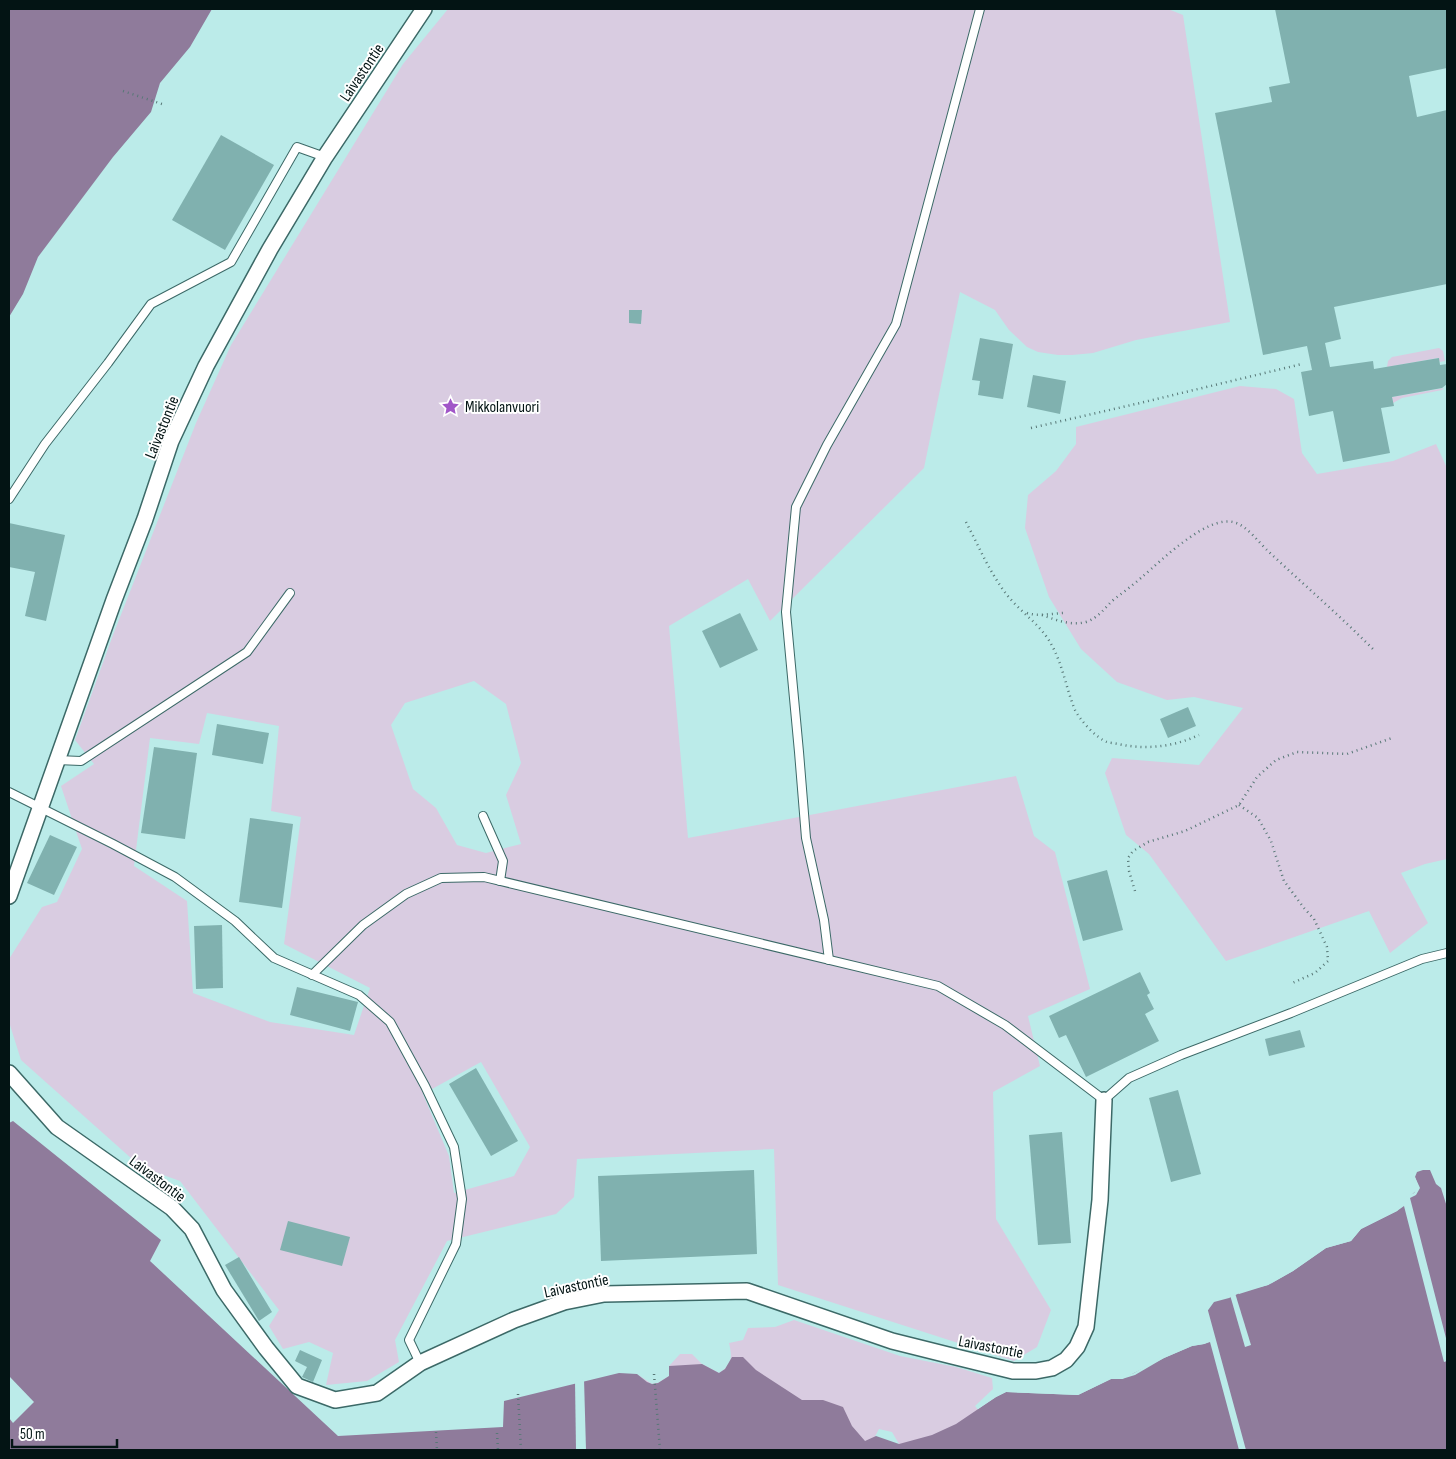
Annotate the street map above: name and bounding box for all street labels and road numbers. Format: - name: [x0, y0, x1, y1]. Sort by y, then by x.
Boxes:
- street label: Laivastontie: [336, 40, 388, 105]
- street label: Laivastontie: [141, 394, 183, 462]
- street label: Laivastontie: [125, 1152, 189, 1207]
- street label: Laivastontie: [542, 1270, 610, 1303]
- street label: Laivastontie: [957, 1332, 1025, 1363]

